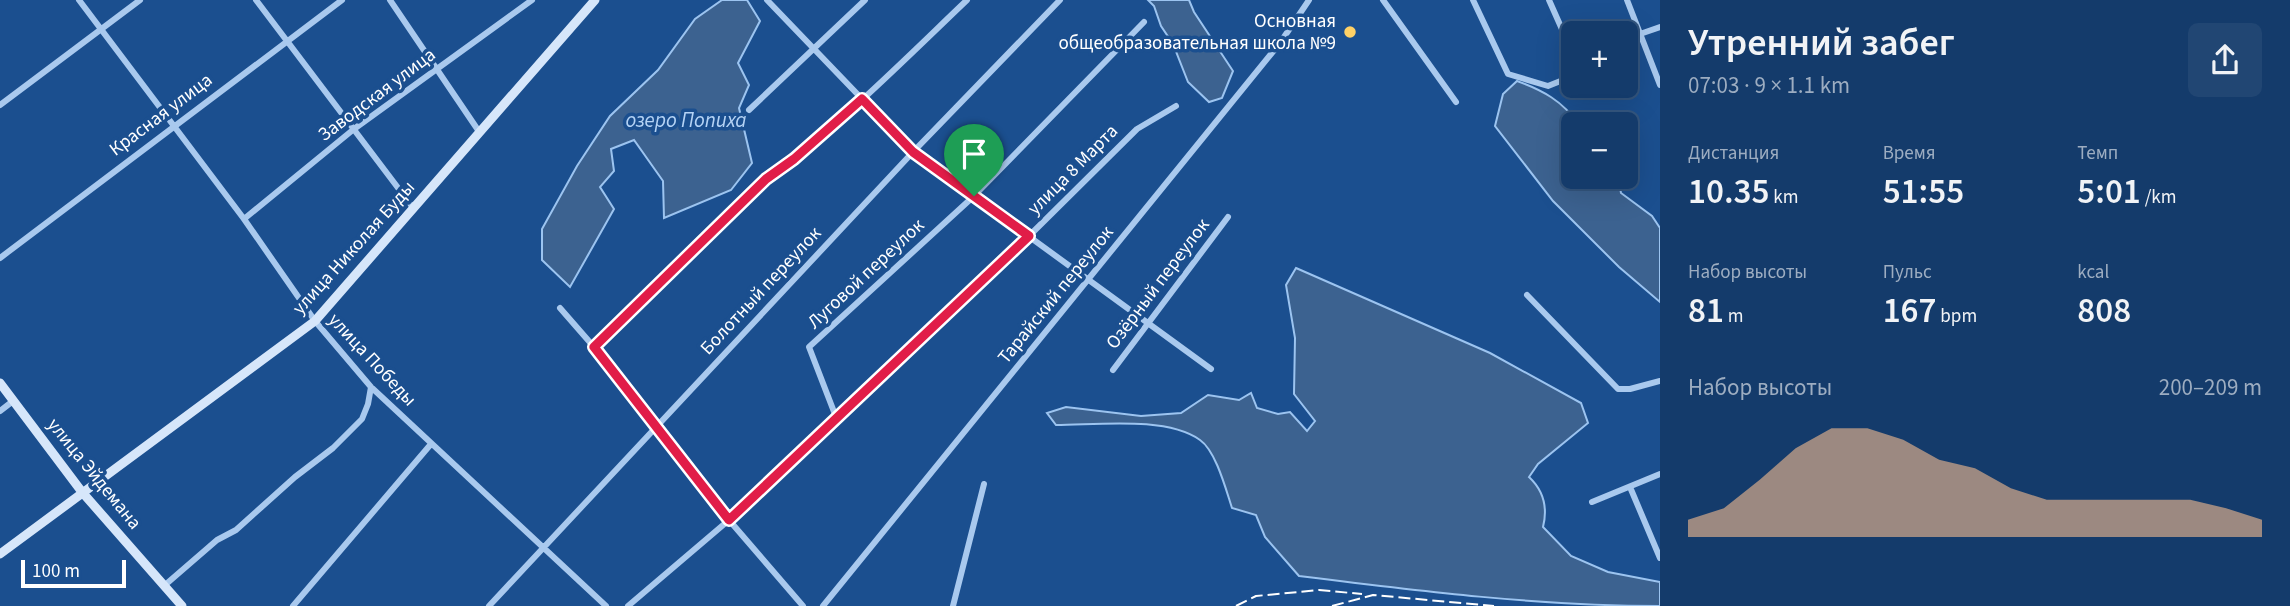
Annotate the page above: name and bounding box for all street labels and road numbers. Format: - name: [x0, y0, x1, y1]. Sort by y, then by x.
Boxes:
- street label: Заводская улица: [313, 42, 441, 148]
- street label: Красная улица: [104, 67, 218, 163]
- street label: улица 8 Марта: [1022, 119, 1124, 221]
- street label: улица Николая Буды: [286, 175, 422, 321]
- street label: Луговой переулок: [802, 212, 931, 335]
- street label: Озёрный переулок: [1100, 213, 1217, 355]
- street label: Болотный переулок: [694, 220, 828, 361]
- street label: Тарайский переулок: [992, 220, 1121, 370]
- street label: улица Победы: [322, 307, 422, 413]
- street label: улица Эйдемана: [41, 412, 147, 536]

